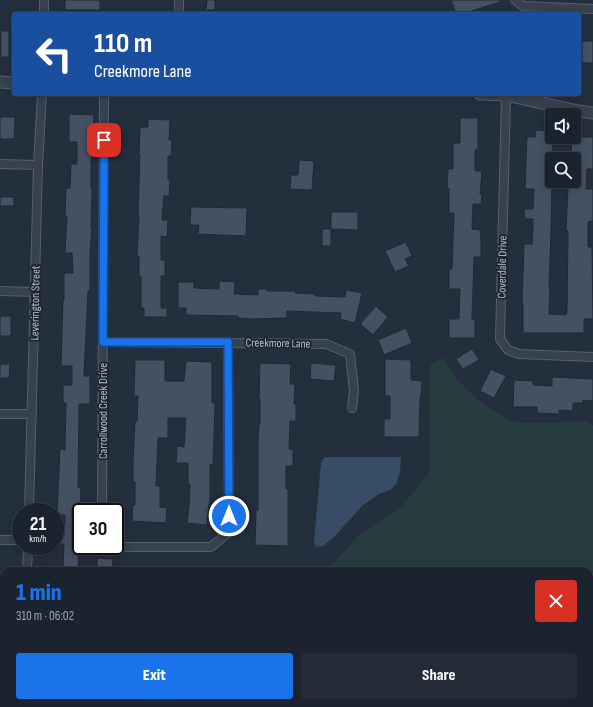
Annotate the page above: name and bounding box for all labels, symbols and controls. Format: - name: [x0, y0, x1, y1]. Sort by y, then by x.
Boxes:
- text: 110 m: [94, 27, 152, 60]
- icon: left: [28, 28, 80, 80]
- text: Creekmore Lane: [94, 61, 191, 82]
- map controls: [545, 108, 581, 188]
- button: sound: [545, 108, 581, 144]
- pin: [87, 123, 121, 157]
- icon: arrive: [93, 129, 115, 151]
- button: search: [545, 152, 581, 188]
- street label: Coverdale Drive: [494, 235, 511, 299]
- street label: Leverington Street: [27, 265, 44, 341]
- street label: Creekmore Lane: [245, 335, 311, 352]
- street label: Carrollwood Creek Drive: [96, 363, 111, 459]
- position arrow: [208, 495, 250, 537]
- speed limit sign: 30: [72, 503, 124, 555]
- text: 21: [30, 512, 46, 536]
- text: km/h: [29, 533, 47, 545]
- text: 1 min: [16, 578, 62, 607]
- button: close: [535, 580, 577, 622]
- text: 310 m · 06:02: [16, 608, 74, 624]
- button: Exit: [16, 653, 293, 699]
- button: Share: [301, 653, 577, 699]

